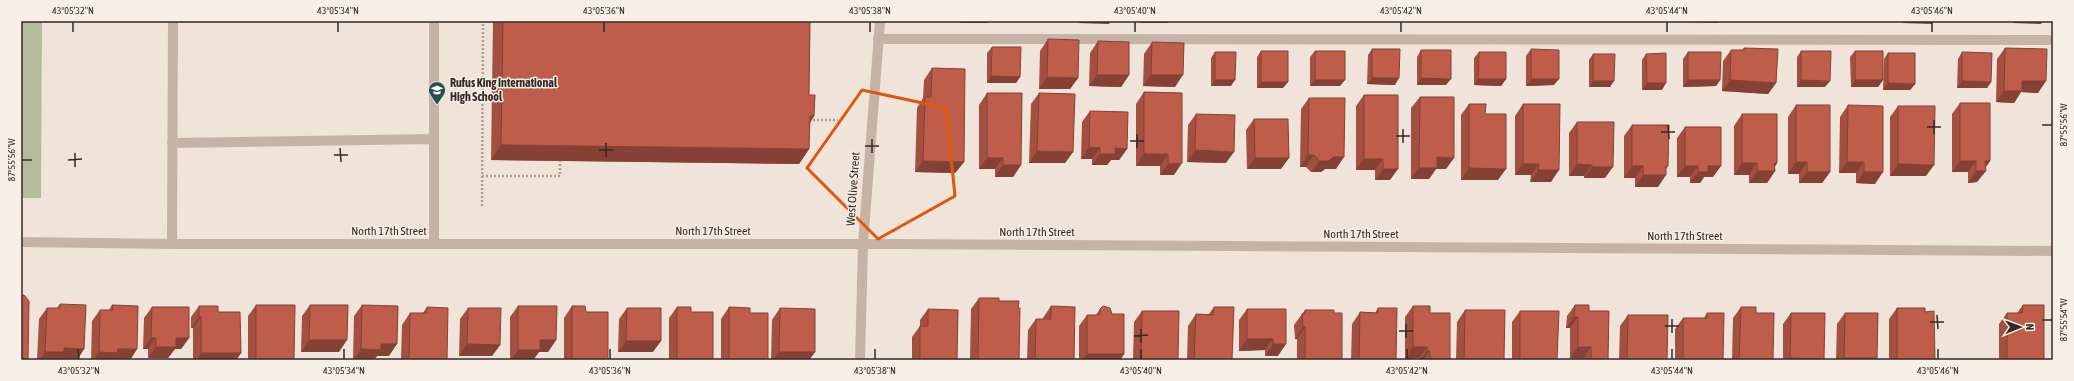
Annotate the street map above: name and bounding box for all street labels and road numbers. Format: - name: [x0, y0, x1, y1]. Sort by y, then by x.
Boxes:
- street label: West Olive Street: [843, 151, 863, 227]
- street label: North 17th Street: [351, 224, 427, 238]
- street label: North 17th Street: [675, 224, 751, 238]
- street label: North 17th Street: [999, 225, 1075, 239]
- street label: North 17th Street: [1323, 227, 1399, 241]
- street label: North 17th Street: [1647, 229, 1723, 243]

